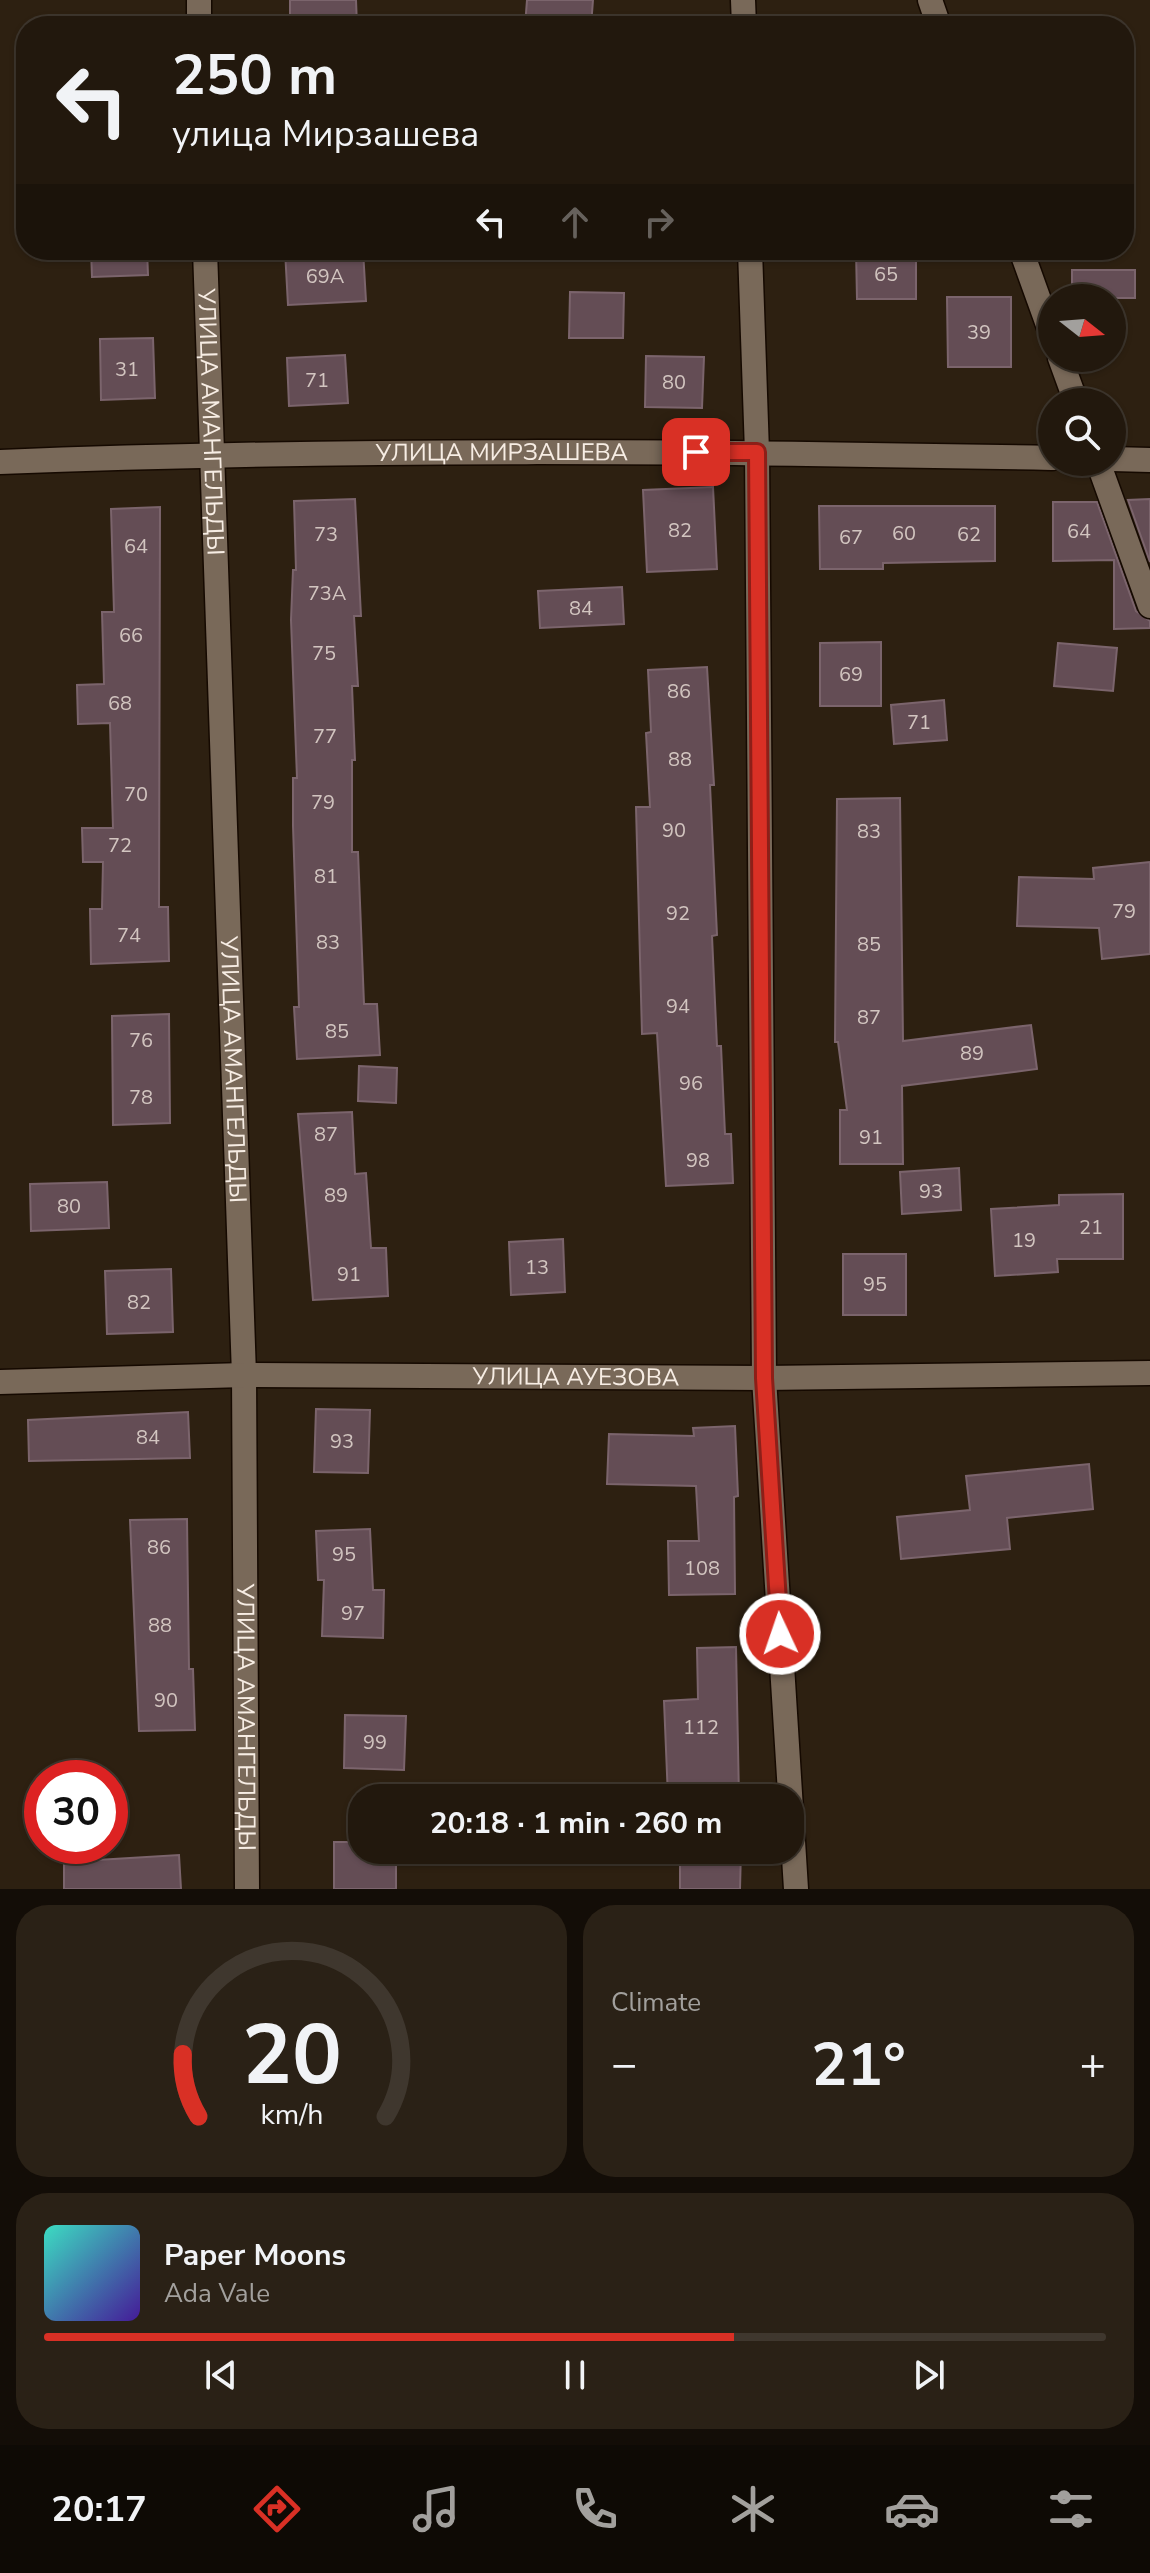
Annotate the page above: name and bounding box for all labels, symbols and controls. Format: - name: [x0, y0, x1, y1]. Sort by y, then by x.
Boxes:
- text: 250 m: [172, 37, 337, 114]
- icon: left: [40, 48, 144, 152]
- text: улица Мирзашева: [172, 110, 479, 159]
- icon: left: [469, 200, 513, 244]
- icon: ahead: [553, 200, 597, 244]
- icon: right: [637, 200, 681, 244]
- house number: 65: [874, 261, 898, 288]
- house number: 69А: [306, 263, 345, 290]
- north arrow: [1038, 284, 1126, 372]
- map controls: [1038, 284, 1126, 476]
- street label: УЛИЦА АМАНГЕЛЬДЫ: [190, 287, 232, 556]
- house number: 39: [967, 319, 991, 346]
- house number: 31: [115, 356, 139, 383]
- house number: 71: [305, 367, 329, 394]
- house number: 80: [662, 369, 686, 396]
- button: search: [1038, 388, 1126, 476]
- pin: [662, 418, 730, 486]
- icon: arrive: [674, 430, 718, 474]
- street label: УЛИЦА МИРЗАШЕВА: [374, 436, 629, 469]
- house number: 82: [668, 517, 692, 544]
- house number: 64: [1067, 518, 1091, 545]
- house number: 60: [892, 520, 916, 547]
- house number: 73: [314, 521, 338, 548]
- house number: 62: [957, 521, 981, 548]
- house number: 67: [839, 524, 863, 551]
- house number: 64: [124, 533, 148, 560]
- house number: 73А: [308, 580, 347, 607]
- house number: 84: [569, 595, 593, 622]
- house number: 66: [119, 622, 143, 649]
- house number: 75: [312, 640, 336, 667]
- house number: 69: [839, 661, 863, 688]
- house number: 86: [667, 678, 691, 705]
- house number: 68: [108, 690, 132, 717]
- house number: 71: [907, 709, 931, 736]
- house number: 77: [313, 723, 337, 750]
- house number: 88: [668, 746, 692, 773]
- house number: 70: [124, 781, 148, 808]
- house number: 79: [311, 789, 335, 816]
- house number: 90: [662, 817, 686, 844]
- house number: 83: [857, 818, 881, 845]
- house number: 72: [108, 832, 132, 859]
- house number: 81: [314, 863, 338, 890]
- house number: 79: [1112, 898, 1136, 925]
- house number: 92: [666, 900, 690, 927]
- house number: 74: [117, 922, 141, 949]
- house number: 83: [316, 929, 340, 956]
- house number: 85: [857, 931, 881, 958]
- street label: УЛИЦА АМАНГЕЛЬДЫ: [213, 935, 254, 1204]
- house number: 94: [666, 993, 690, 1020]
- house number: 87: [857, 1004, 881, 1031]
- house number: 85: [325, 1018, 349, 1045]
- house number: 76: [129, 1027, 153, 1054]
- house number: 89: [960, 1040, 984, 1067]
- house number: 96: [679, 1070, 703, 1097]
- house number: 78: [129, 1084, 153, 1111]
- house number: 87: [314, 1121, 338, 1148]
- house number: 91: [859, 1124, 883, 1151]
- house number: 98: [686, 1147, 710, 1174]
- house number: 93: [919, 1178, 943, 1205]
- house number: 89: [324, 1182, 348, 1209]
- house number: 80: [57, 1193, 81, 1220]
- house number: 21: [1079, 1214, 1103, 1241]
- house number: 19: [1012, 1227, 1036, 1254]
- house number: 13: [525, 1254, 549, 1281]
- house number: 91: [337, 1261, 361, 1288]
- house number: 95: [863, 1271, 887, 1298]
- house number: 82: [127, 1289, 151, 1316]
- street label: УЛИЦА АУЕЗОВА: [471, 1360, 680, 1394]
- house number: 84: [136, 1424, 160, 1451]
- house number: 93: [330, 1428, 354, 1455]
- house number: 86: [147, 1534, 171, 1561]
- house number: 95: [332, 1541, 356, 1568]
- house number: 108: [684, 1555, 720, 1582]
- street label: УЛИЦА АМАНГЕЛЬДЫ: [229, 1583, 263, 1851]
- position arrow: [738, 1592, 822, 1676]
- house number: 97: [341, 1600, 365, 1627]
- house number: 88: [148, 1612, 172, 1639]
- house number: 90: [154, 1687, 178, 1714]
- house number: 112: [683, 1714, 719, 1741]
- house number: 99: [363, 1729, 387, 1756]
- speed limit sign: 30: [24, 1760, 128, 1864]
- text: 20:18 · 1 min · 260 m: [430, 1803, 722, 1844]
- text: Climate: [611, 1985, 701, 2020]
- text: 20: [242, 1999, 341, 2112]
- text: 21°: [811, 2024, 906, 2106]
- text: −: [611, 2035, 637, 2095]
- text: +: [1080, 2035, 1106, 2095]
- text: km/h: [260, 2095, 323, 2134]
- text: Paper Moons: [164, 2235, 346, 2276]
- text: Ada Vale: [164, 2276, 270, 2311]
- icon: previous: [199, 2353, 243, 2397]
- icon: pause: [553, 2353, 597, 2397]
- icon: next: [907, 2353, 951, 2397]
- icon: directions: [249, 2481, 305, 2537]
- icon: music: [408, 2481, 464, 2537]
- icon: phone: [567, 2481, 623, 2537]
- icon: climate: [725, 2481, 781, 2537]
- icon: car: [884, 2481, 940, 2537]
- icon: filters: [1043, 2481, 1099, 2537]
- text: 20:17: [51, 2485, 147, 2534]

